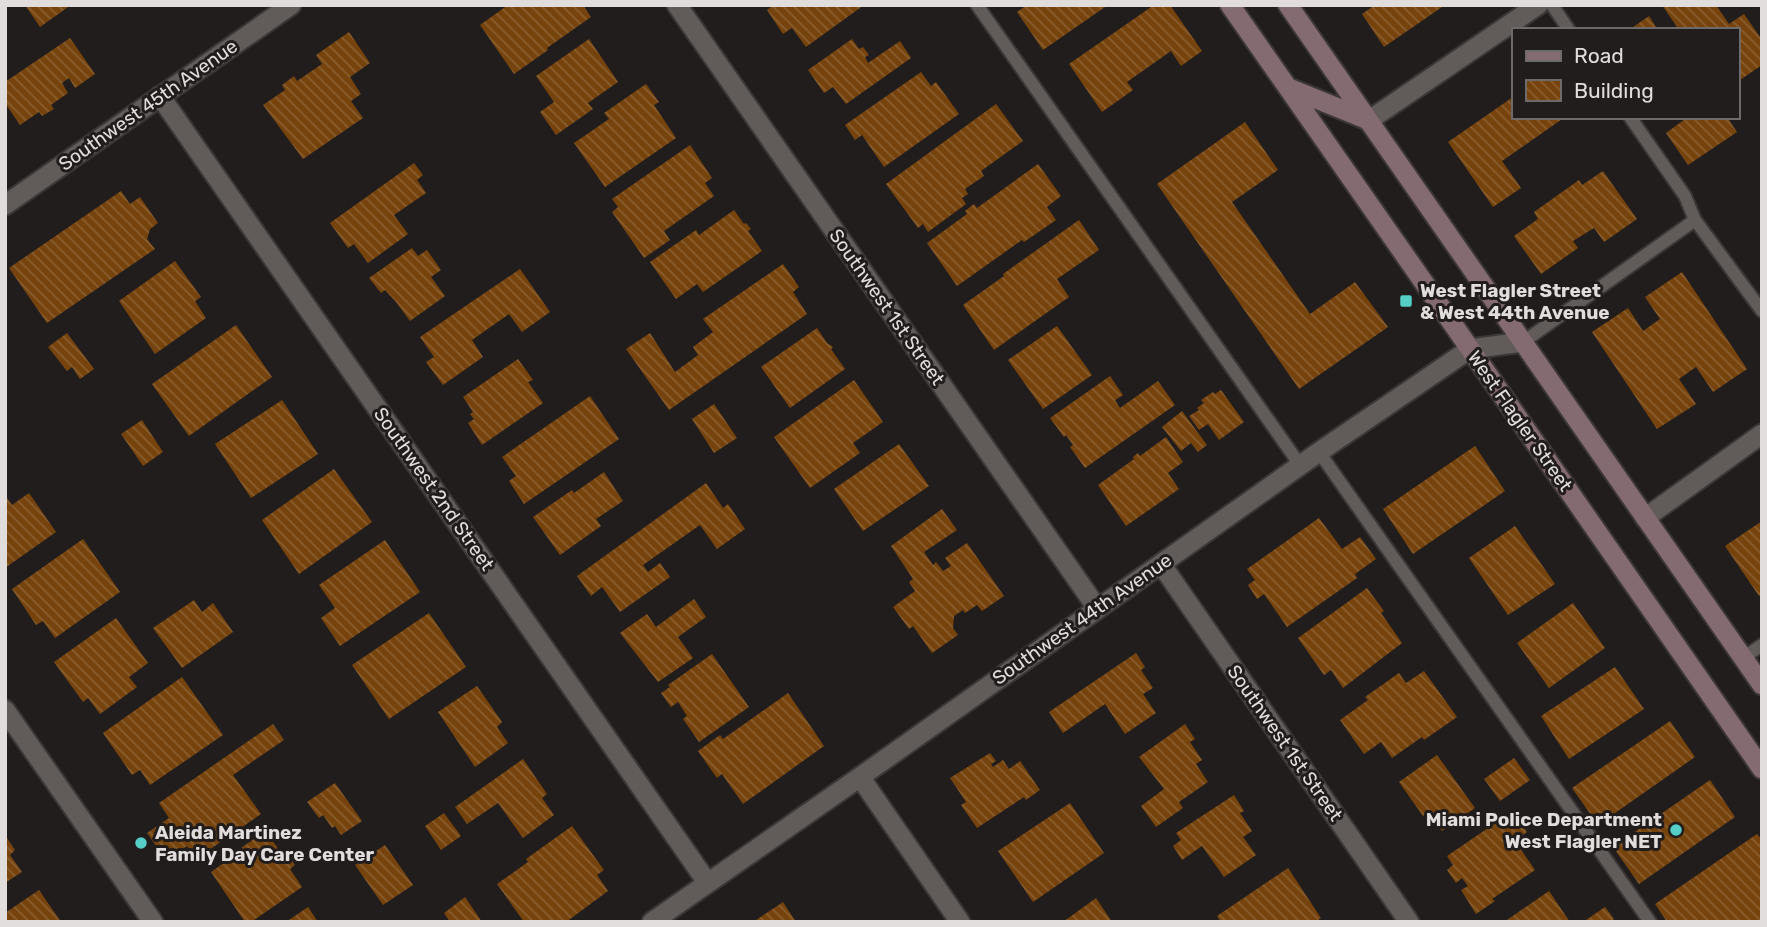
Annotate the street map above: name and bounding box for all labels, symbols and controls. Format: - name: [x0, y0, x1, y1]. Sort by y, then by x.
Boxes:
- legend: [1512, 28, 1739, 119]
- street label: Southwest 45th Avenue: [54, 34, 242, 176]
- text: Road: [1574, 43, 1624, 68]
- text: Building: [1574, 78, 1654, 103]
- street label: Southwest 1st Street: [824, 225, 950, 390]
- place label: West Flagler Street & West 44th Avenue: [1420, 279, 1610, 324]
- marker: West Flagler Street & West 44th Avenue: [1398, 293, 1414, 309]
- street label: West Flagler Street: [1463, 346, 1577, 496]
- street label: Southwest 2nd Street: [369, 403, 499, 576]
- street label: Southwest 44th Avenue: [988, 548, 1176, 690]
- street label: Southwest 1st Street: [1222, 661, 1348, 826]
- place label: Miami Police Department West Flagler NET: [1426, 808, 1662, 853]
- place label: Aleida Martinez Family Day Care Center: [155, 821, 374, 866]
- marker: Miami Police Department West Flagler NET: [1668, 822, 1684, 838]
- marker: Aleida Martinez Family Day Care Center: [133, 835, 149, 851]

